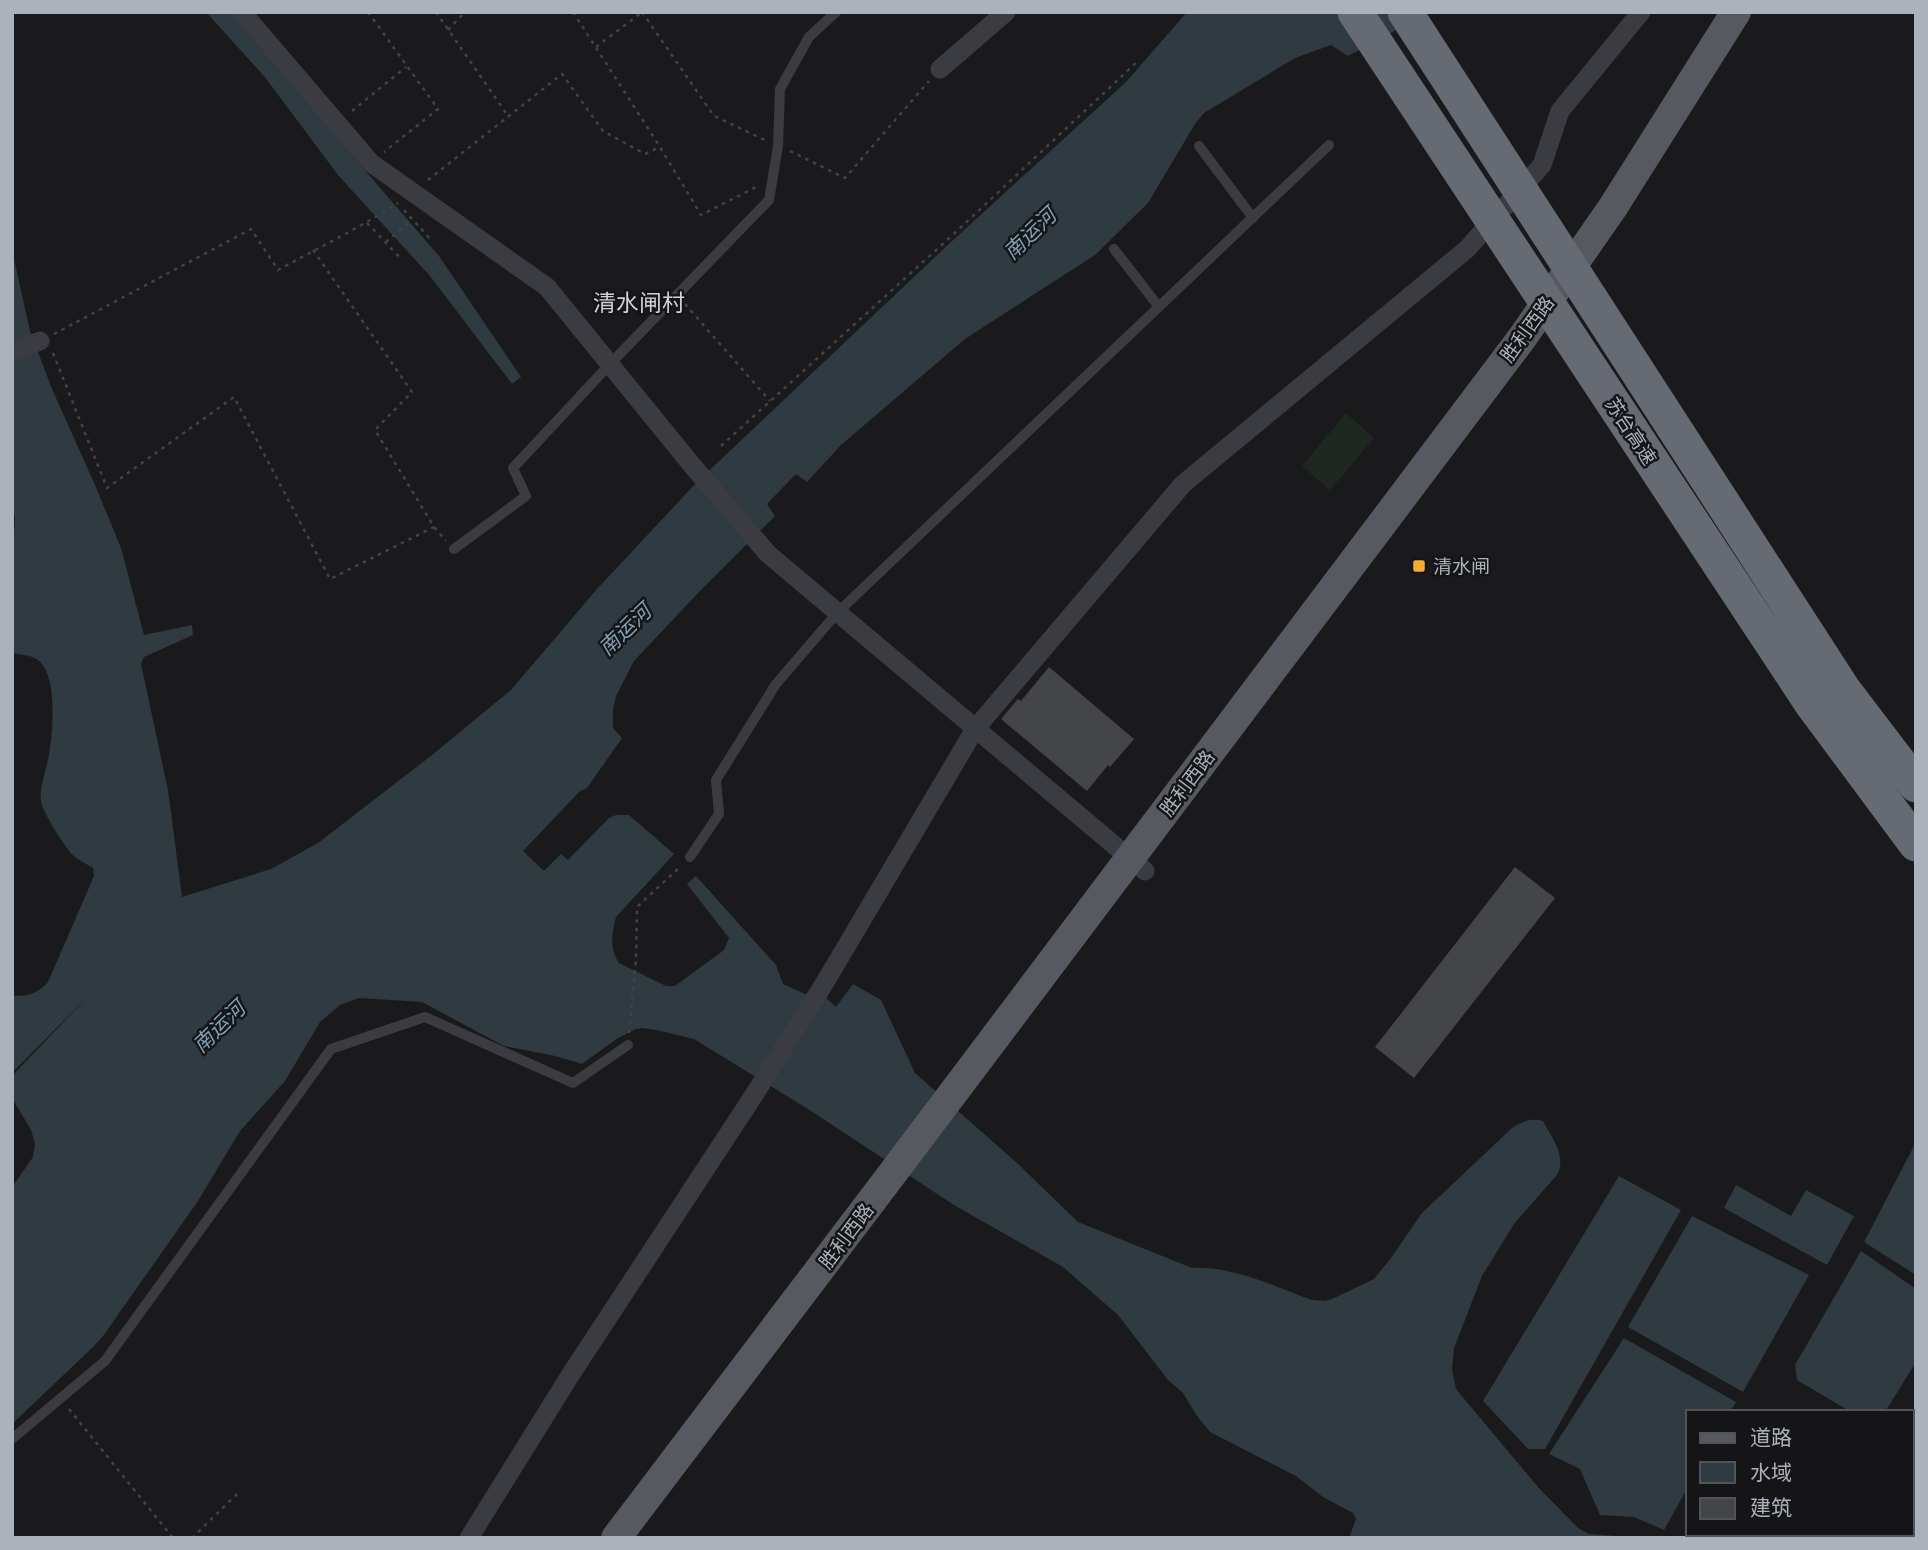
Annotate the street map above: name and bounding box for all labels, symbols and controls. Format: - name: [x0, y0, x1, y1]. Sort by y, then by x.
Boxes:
- water label: 南运河: [997, 199, 1066, 267]
- district label: 清水闸村: [593, 287, 685, 320]
- street label: 胜利西路: [1495, 291, 1561, 369]
- street label: 苏台高速: [1598, 393, 1662, 471]
- place label: 清水闸: [1433, 554, 1490, 581]
- marker: 清水闸: [1411, 558, 1427, 574]
- water label: 南运河: [592, 595, 661, 663]
- street label: 胜利西路: [1155, 745, 1222, 822]
- water label: 南运河: [186, 992, 255, 1060]
- street label: 胜利西路: [814, 1198, 881, 1275]
- legend: [1686, 1410, 1914, 1536]
- text: 道路: [1750, 1423, 1792, 1453]
- text: 水域: [1750, 1458, 1792, 1488]
- text: 建筑: [1750, 1493, 1792, 1523]

